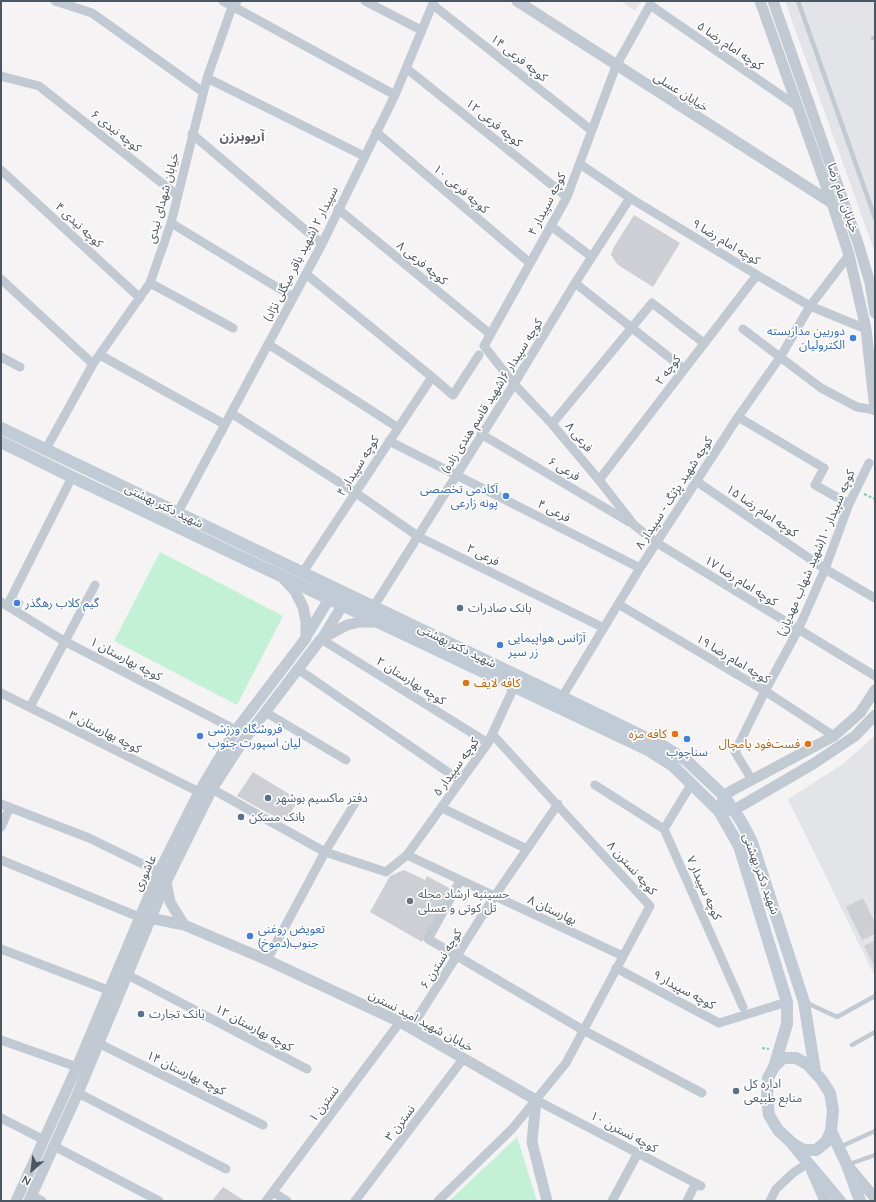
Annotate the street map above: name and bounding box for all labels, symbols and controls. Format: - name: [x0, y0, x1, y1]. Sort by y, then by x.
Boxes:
- street label: کوچه امام رضا ۵: [694, 19, 766, 73]
- street label: کوچه فرعی ۱۴: [488, 31, 550, 85]
- street label: خیابان عسلی: [651, 70, 711, 114]
- street label: کوچه فرعی ۱۲: [463, 96, 525, 150]
- street label: کوچه نیدی ۶: [88, 107, 144, 155]
- district label: آریو‌برزن: [220, 129, 264, 145]
- street label: خیابان شهدای نیدی: [144, 151, 182, 245]
- street label: خیابان امام رضا: [824, 161, 862, 235]
- street label: کوچه فرعی ۱۰: [430, 162, 492, 216]
- street label: کوچه سپیدار ۴: [525, 170, 569, 238]
- street label: سپیدار ۲ (شهید باقر میگلی نژاد): [261, 184, 341, 324]
- street label: کوچه نیدی ۴: [52, 199, 106, 251]
- street label: کوچه امام رضا ۹: [690, 216, 762, 268]
- street label: کوچه فرعی ۸: [394, 238, 450, 288]
- street label: کوچه سپیدار ۶(شهید قاسم هندی زاده): [438, 316, 546, 476]
- place label: دوربین مداربسته الکترولیان: [767, 324, 845, 352]
- marker: دوربین مداربسته الکترولیان: [848, 333, 858, 343]
- street label: کوچه ۲: [652, 352, 684, 388]
- street label: فرعی ۸: [562, 419, 596, 455]
- street label: کوچه سپیدار ۴: [334, 433, 382, 499]
- street label: کوچه شهید پژنگ - سپیدار ۸: [632, 434, 716, 552]
- street label: فرعی ۶: [545, 454, 583, 484]
- street label: کوچه سپیدار ۱۰(شهید شهاب مهدیان): [774, 468, 858, 638]
- street label: شهید دکتر بهشتی: [123, 481, 205, 531]
- place label: آکادمی تخصصی پونه زارعی: [420, 482, 498, 510]
- street label: کوچه امام رضا ۱۵: [723, 482, 801, 540]
- marker: آکادمی تخصصی پونه زارعی: [501, 491, 511, 501]
- street label: فرعی ۴: [535, 497, 573, 525]
- street label: فرعی ۲: [464, 541, 502, 569]
- street label: کوچه امام رضا ۱۷: [702, 553, 780, 609]
- place label: گیم کلاب رهگذر: [25, 596, 99, 610]
- marker: گیم کلاب رهگذر: [12, 598, 22, 608]
- place label: بانک صادرات: [468, 601, 532, 615]
- marker: بانک صادرات: [455, 603, 465, 613]
- street label: شهید دکتر بهشتی: [416, 621, 498, 671]
- place label: آژانس هواپیمایی زر سیر: [508, 631, 586, 659]
- street label: کوچه امام رضا ۱۹: [694, 631, 772, 687]
- street label: کوچه بهارستان ۱: [88, 634, 164, 684]
- marker: آژانس هواپیمایی زر سیر: [495, 640, 505, 650]
- street label: کوچه بهارستان ۲: [374, 654, 448, 708]
- place label: کافه لایف: [474, 676, 520, 690]
- marker: کافه لایف: [461, 678, 471, 688]
- street label: کوچه بهارستان ۳: [67, 708, 143, 756]
- place label: فروشگاه ورزشی لیان اسپورت جنوب: [208, 722, 301, 750]
- place label: کافه مزه: [629, 727, 667, 741]
- marker: کافه مزه: [670, 729, 680, 739]
- marker: فروشگاه ورزشی لیان اسپورت جنوب: [195, 731, 205, 741]
- marker: سناچوب: [682, 734, 692, 744]
- street label: کوچه سپیدار ۵: [430, 735, 482, 799]
- place label: فست‌فود پامچال: [719, 737, 800, 751]
- marker: فست‌فود پامچال: [803, 739, 813, 749]
- place label: سناچوب: [666, 745, 708, 759]
- place label: دفتر ماکسیم بوشهر: [276, 791, 368, 805]
- marker: دفتر ماکسیم بوشهر: [263, 793, 273, 803]
- place label: بانک مسکن: [249, 810, 305, 824]
- marker: بانک مسکن: [236, 812, 246, 822]
- street label: شهید دکتر بهشتی: [740, 832, 782, 916]
- street label: کوچه نسترن ۸: [604, 838, 660, 898]
- street label: عاشوری: [130, 853, 160, 893]
- street label: کوچه سپیدار ۷: [683, 854, 725, 922]
- place label: حسینیه ارشاد محله تل کوتی و عسلی: [418, 887, 509, 915]
- street label: بهارستان ۸: [525, 892, 579, 928]
- marker: حسینیه ارشاد محله تل کوتی و عسلی: [405, 896, 415, 906]
- place label: تعويض روغنی جنوب(دموخ): [258, 922, 325, 950]
- street label: کوچه نسترن ۶: [417, 927, 465, 991]
- marker: تعويض روغنی جنوب(دموخ): [245, 931, 255, 941]
- street label: کوچه سپیدار ۹: [650, 968, 718, 1012]
- street label: خیابان شهید امید نسترن: [366, 987, 476, 1055]
- street label: کوچه بهارستان ۱۲: [213, 1001, 295, 1055]
- place label: بانک تجارت: [149, 1007, 205, 1021]
- marker: بانک تجارت: [136, 1009, 146, 1019]
- street label: کوچه بهارستان ۱۴: [144, 1048, 228, 1098]
- place label: اداره کل منابع طبیعی: [744, 1077, 802, 1105]
- street label: نسترن ۱: [306, 1083, 342, 1125]
- marker: اداره کل منابع طبیعی: [731, 1086, 741, 1096]
- street label: نسترن ۳: [382, 1102, 418, 1144]
- street label: کوچه نسترن ۱۰: [588, 1108, 660, 1156]
- north arrow: [12, 1150, 52, 1190]
- text: N: [19, 1173, 33, 1189]

